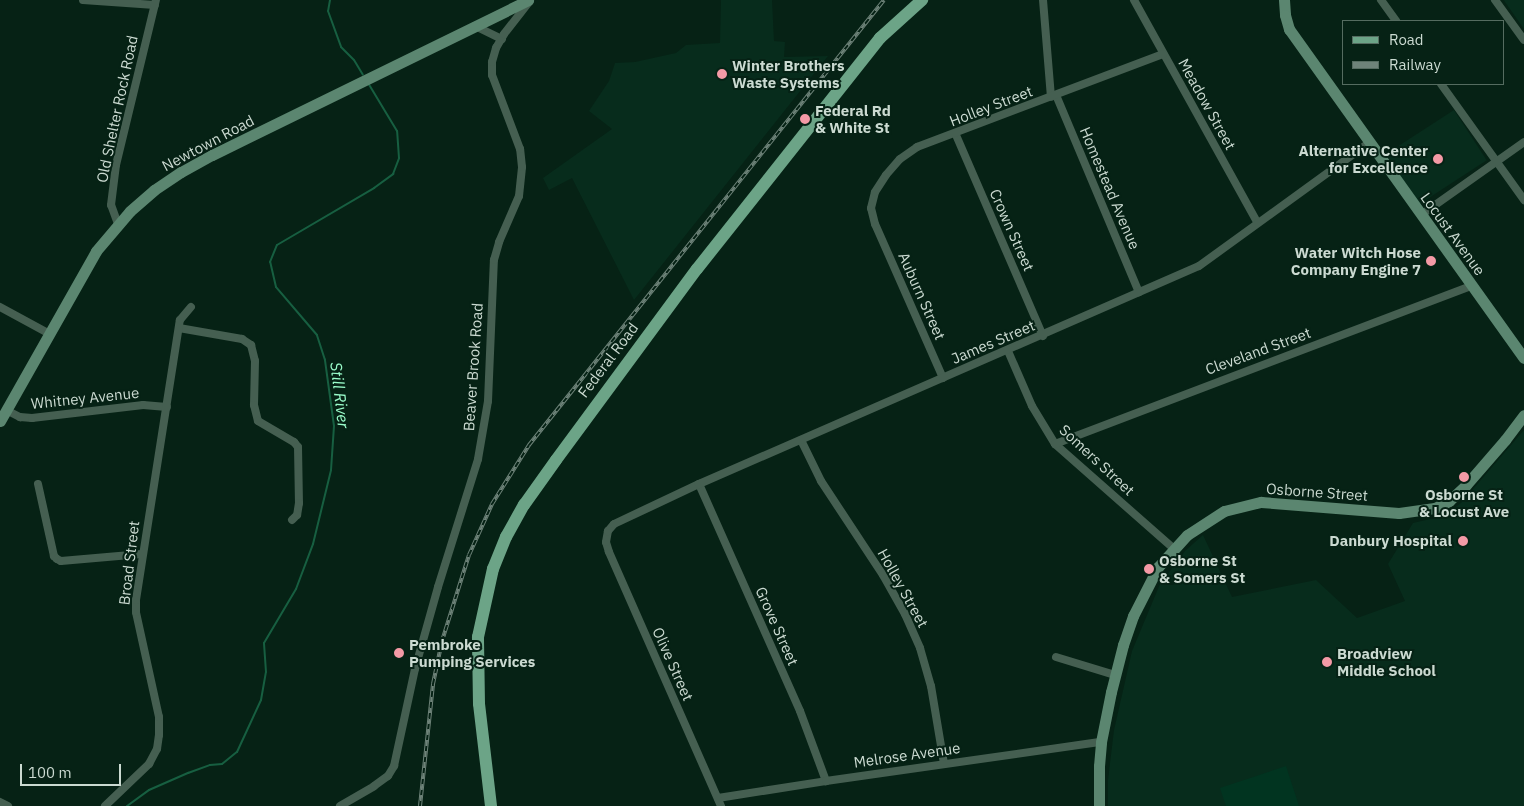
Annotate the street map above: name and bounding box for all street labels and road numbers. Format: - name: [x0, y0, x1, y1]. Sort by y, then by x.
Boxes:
- street label: Old Shelter Rock Road: [93, 34, 141, 184]
- street label: Meadow Street: [1174, 55, 1240, 153]
- street label: Holley Street: [947, 82, 1035, 130]
- street label: Newtown Road: [159, 111, 257, 175]
- street label: Homestead Avenue: [1076, 124, 1144, 252]
- street label: Crown Street: [986, 186, 1038, 274]
- street label: Locust Avenue: [1417, 189, 1489, 279]
- street label: Auburn Street: [895, 249, 949, 343]
- street label: Beaver Brook Road: [460, 302, 486, 432]
- street label: James Street: [949, 316, 1037, 368]
- street label: Federal Road: [574, 319, 642, 401]
- street label: Cleveland Street: [1203, 324, 1313, 378]
- street label: Whitney Avenue: [30, 383, 140, 413]
- street label: Somers Street: [1056, 421, 1138, 499]
- street label: Osborne Street: [1266, 479, 1368, 505]
- street label: Broad Street: [115, 520, 143, 606]
- street label: Holley Street: [874, 545, 932, 631]
- street label: Grove Street: [752, 584, 802, 668]
- street label: Olive Street: [649, 624, 697, 704]
- street label: Melrose Avenue: [853, 739, 961, 771]

